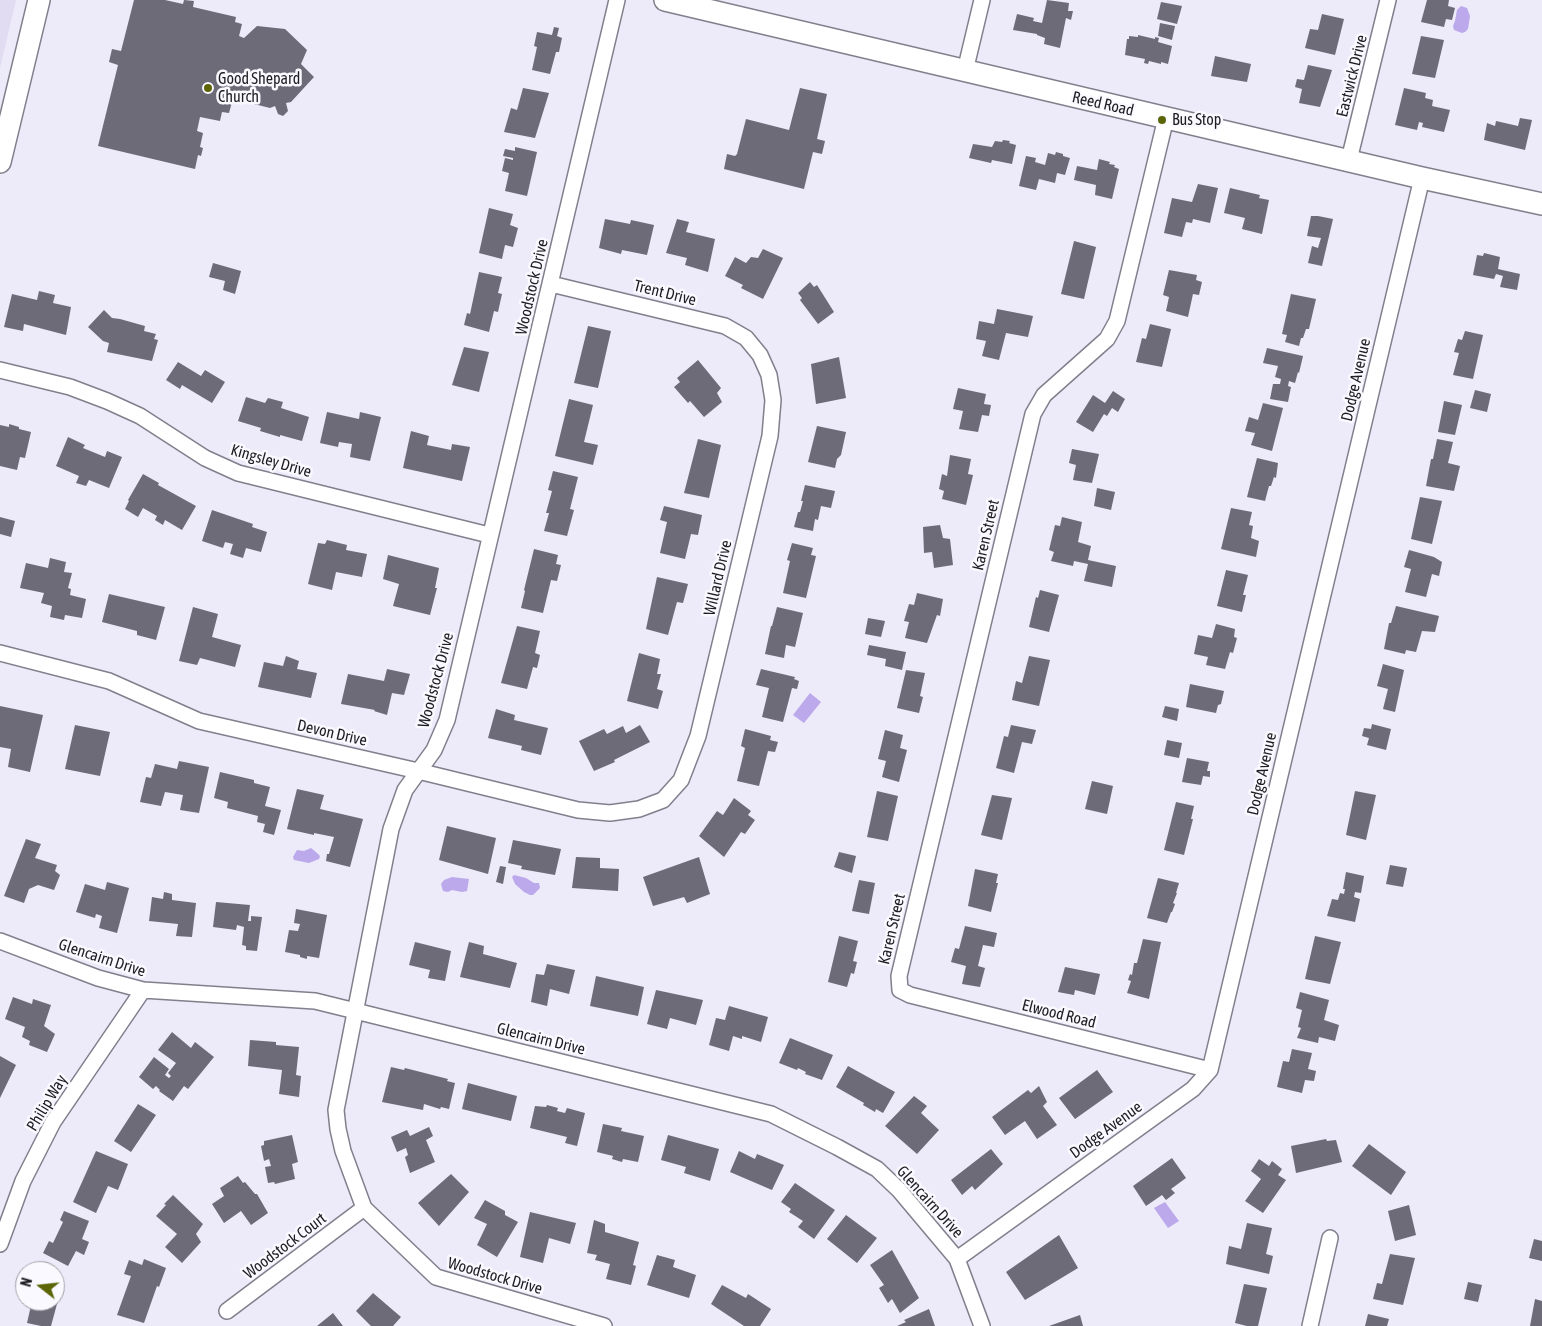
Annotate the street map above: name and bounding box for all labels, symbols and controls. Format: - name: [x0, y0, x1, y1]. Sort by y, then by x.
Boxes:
- street label: Eastwick Drive: [1333, 33, 1371, 119]
- place label: Good Shepard Church: [218, 69, 300, 107]
- marker: Good Shepard Church: [202, 82, 214, 94]
- street label: Reed Road: [1070, 88, 1136, 120]
- place label: Bus Stop: [1172, 110, 1221, 130]
- marker: Bus Stop: [1156, 114, 1168, 126]
- street label: Woodstock Drive: [512, 237, 552, 337]
- street label: Trent Drive: [632, 276, 698, 310]
- street label: Dodge Avenue: [1337, 337, 1375, 423]
- street label: Kingsley Drive: [229, 440, 313, 482]
- street label: Karen Street: [969, 498, 1003, 572]
- street label: Willard Drive: [700, 538, 736, 618]
- street label: Woodstock Drive: [414, 630, 458, 730]
- street label: Devon Drive: [295, 716, 369, 750]
- street label: Dodge Avenue: [1243, 731, 1281, 817]
- street label: Karen Street: [875, 892, 909, 966]
- street label: Glencairn Drive: [56, 935, 148, 981]
- street label: Elwood Road: [1020, 996, 1098, 1032]
- street label: Glencairn Drive: [495, 1019, 587, 1059]
- street label: Philip Way: [23, 1071, 71, 1135]
- street label: Dodge Avenue: [1066, 1097, 1146, 1163]
- street label: Glencairn Drive: [893, 1162, 967, 1242]
- street label: Woodstock Court: [240, 1209, 330, 1283]
- street label: Woodstock Drive: [445, 1253, 545, 1299]
- north arrow: [15, 1261, 65, 1311]
- text: N: [18, 1276, 35, 1288]

